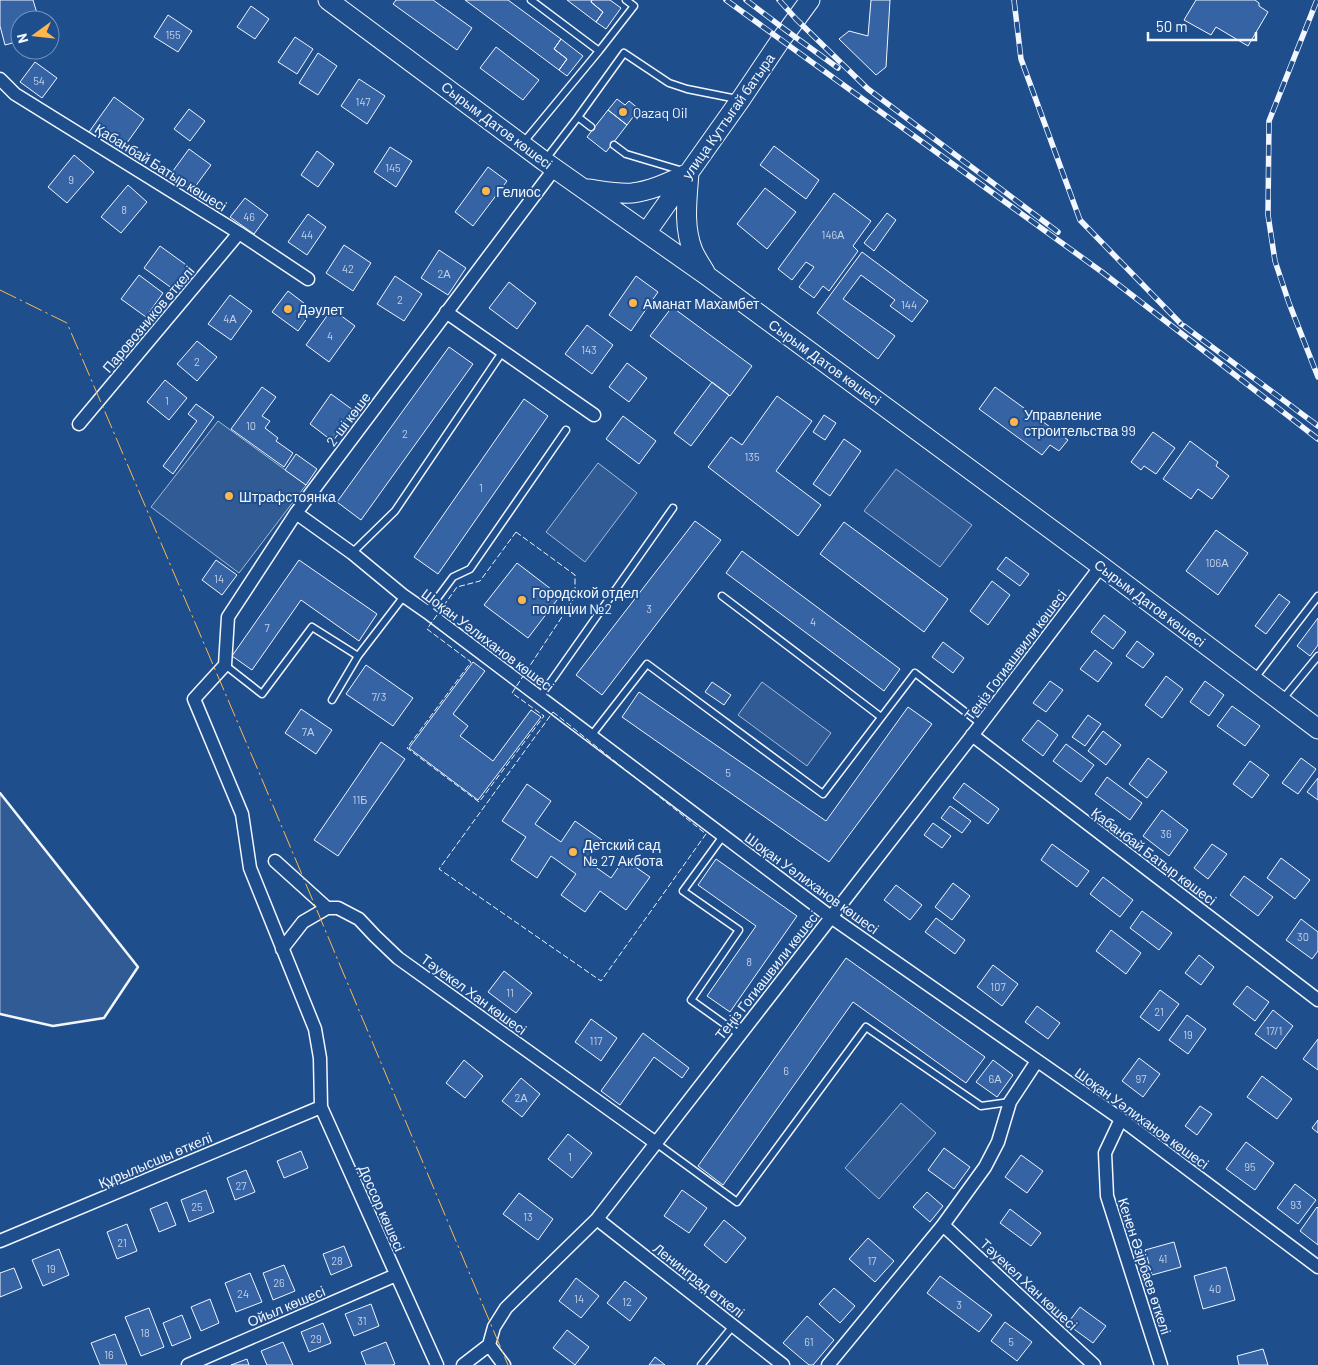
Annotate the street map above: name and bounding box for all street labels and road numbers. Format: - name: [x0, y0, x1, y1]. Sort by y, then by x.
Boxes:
- street label: улица Куттыгай батыра: [678, 50, 778, 182]
- street label: Сырым Датов көшесі: [438, 78, 556, 172]
- street label: Қабанбай Батыр көшесі: [92, 120, 230, 214]
- street label: Паровозников өткелі: [99, 262, 197, 376]
- street label: Сырым Датов көшесі: [766, 316, 884, 408]
- street label: 2-ші көше: [322, 389, 374, 449]
- street label: Сырым Датов көшесі: [1091, 556, 1209, 650]
- street label: Шоқан Уәлиханов көшесі: [419, 585, 557, 695]
- street label: Теңіз Гогиашвили көшесі: [960, 586, 1070, 724]
- street label: Қабанбай Батыр көшесі: [1088, 803, 1220, 909]
- street label: Шоқан Уәлиханов көшесі: [742, 829, 882, 937]
- street label: Теңіз Гогиашвили көшесі: [711, 907, 823, 1043]
- street label: Тәуекел Хан көшесі: [418, 950, 530, 1038]
- street label: Шоқан Уәлиханов көшесі: [1072, 1064, 1212, 1172]
- street label: Құрылысшы өткелі: [96, 1128, 214, 1192]
- street label: Доссор көшесі: [355, 1162, 409, 1254]
- street label: Кенен Әзірбаев өткелі: [1115, 1196, 1175, 1336]
- street label: Тәуекел Хан көшесі: [977, 1235, 1081, 1333]
- street label: Ленинград өткелі: [650, 1239, 748, 1321]
- street label: Ойыл көшесі: [245, 1282, 327, 1330]

